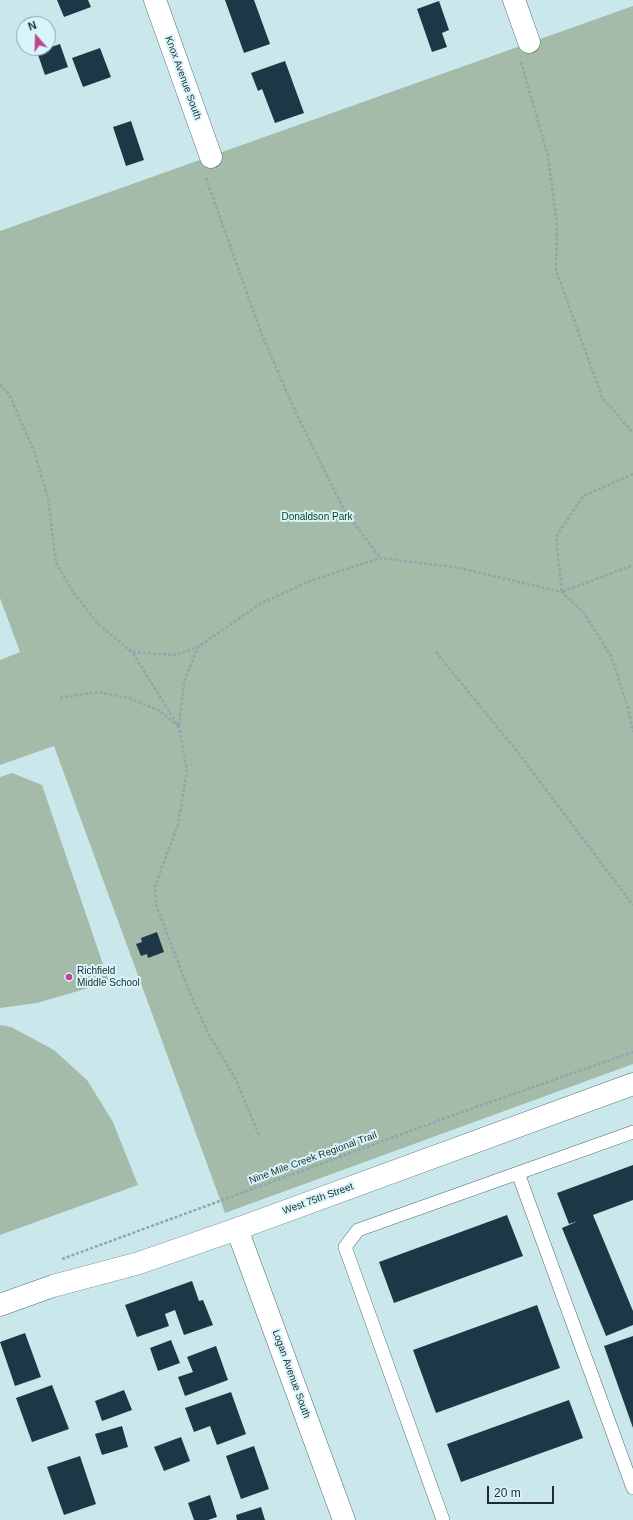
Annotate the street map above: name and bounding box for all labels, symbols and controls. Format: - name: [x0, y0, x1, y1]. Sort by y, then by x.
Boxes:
- north arrow: [16, 16, 56, 56]
- text: N: [26, 19, 38, 33]
- street label: Knox Avenue South: [162, 34, 204, 122]
- park label: Donaldson Park: [281, 511, 353, 523]
- place label: Richfield Middle School: [77, 965, 140, 988]
- marker: Richfield Middle School: [64, 972, 74, 982]
- street label: Nine Mile Creek Regional Trail: [247, 1129, 379, 1187]
- street label: West 75th Street: [281, 1181, 355, 1217]
- street label: Logan Avenue South: [269, 1328, 313, 1420]
- scale bar: [489, 1478, 556, 1504]
- text: 20 m: [494, 1486, 521, 1500]

